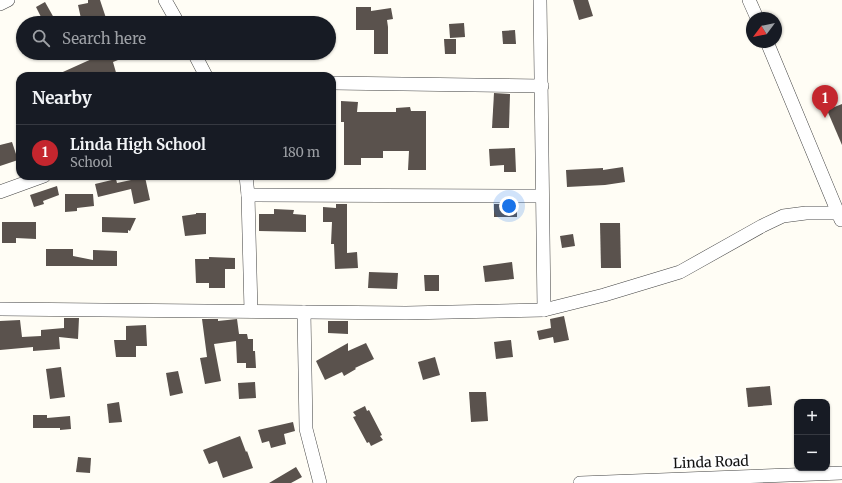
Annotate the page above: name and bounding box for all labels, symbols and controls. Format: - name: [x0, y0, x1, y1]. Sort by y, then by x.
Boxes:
- north arrow: [746, 12, 782, 48]
- search box: [16, 16, 336, 60]
- icon: search: [30, 27, 52, 49]
- text: Search here: [62, 29, 146, 48]
- pin: 1: [812, 85, 838, 118]
- text: Nearby: [32, 87, 92, 109]
- text: Linda High School: [70, 135, 206, 154]
- text: 1: [42, 144, 48, 161]
- text: 180 m: [282, 144, 320, 161]
- text: School: [70, 154, 112, 171]
- your location: [499, 196, 519, 216]
- map controls: [794, 399, 830, 471]
- button: +: [794, 399, 830, 435]
- button: −: [794, 435, 830, 471]
- street label: Linda Road: [673, 452, 750, 472]

